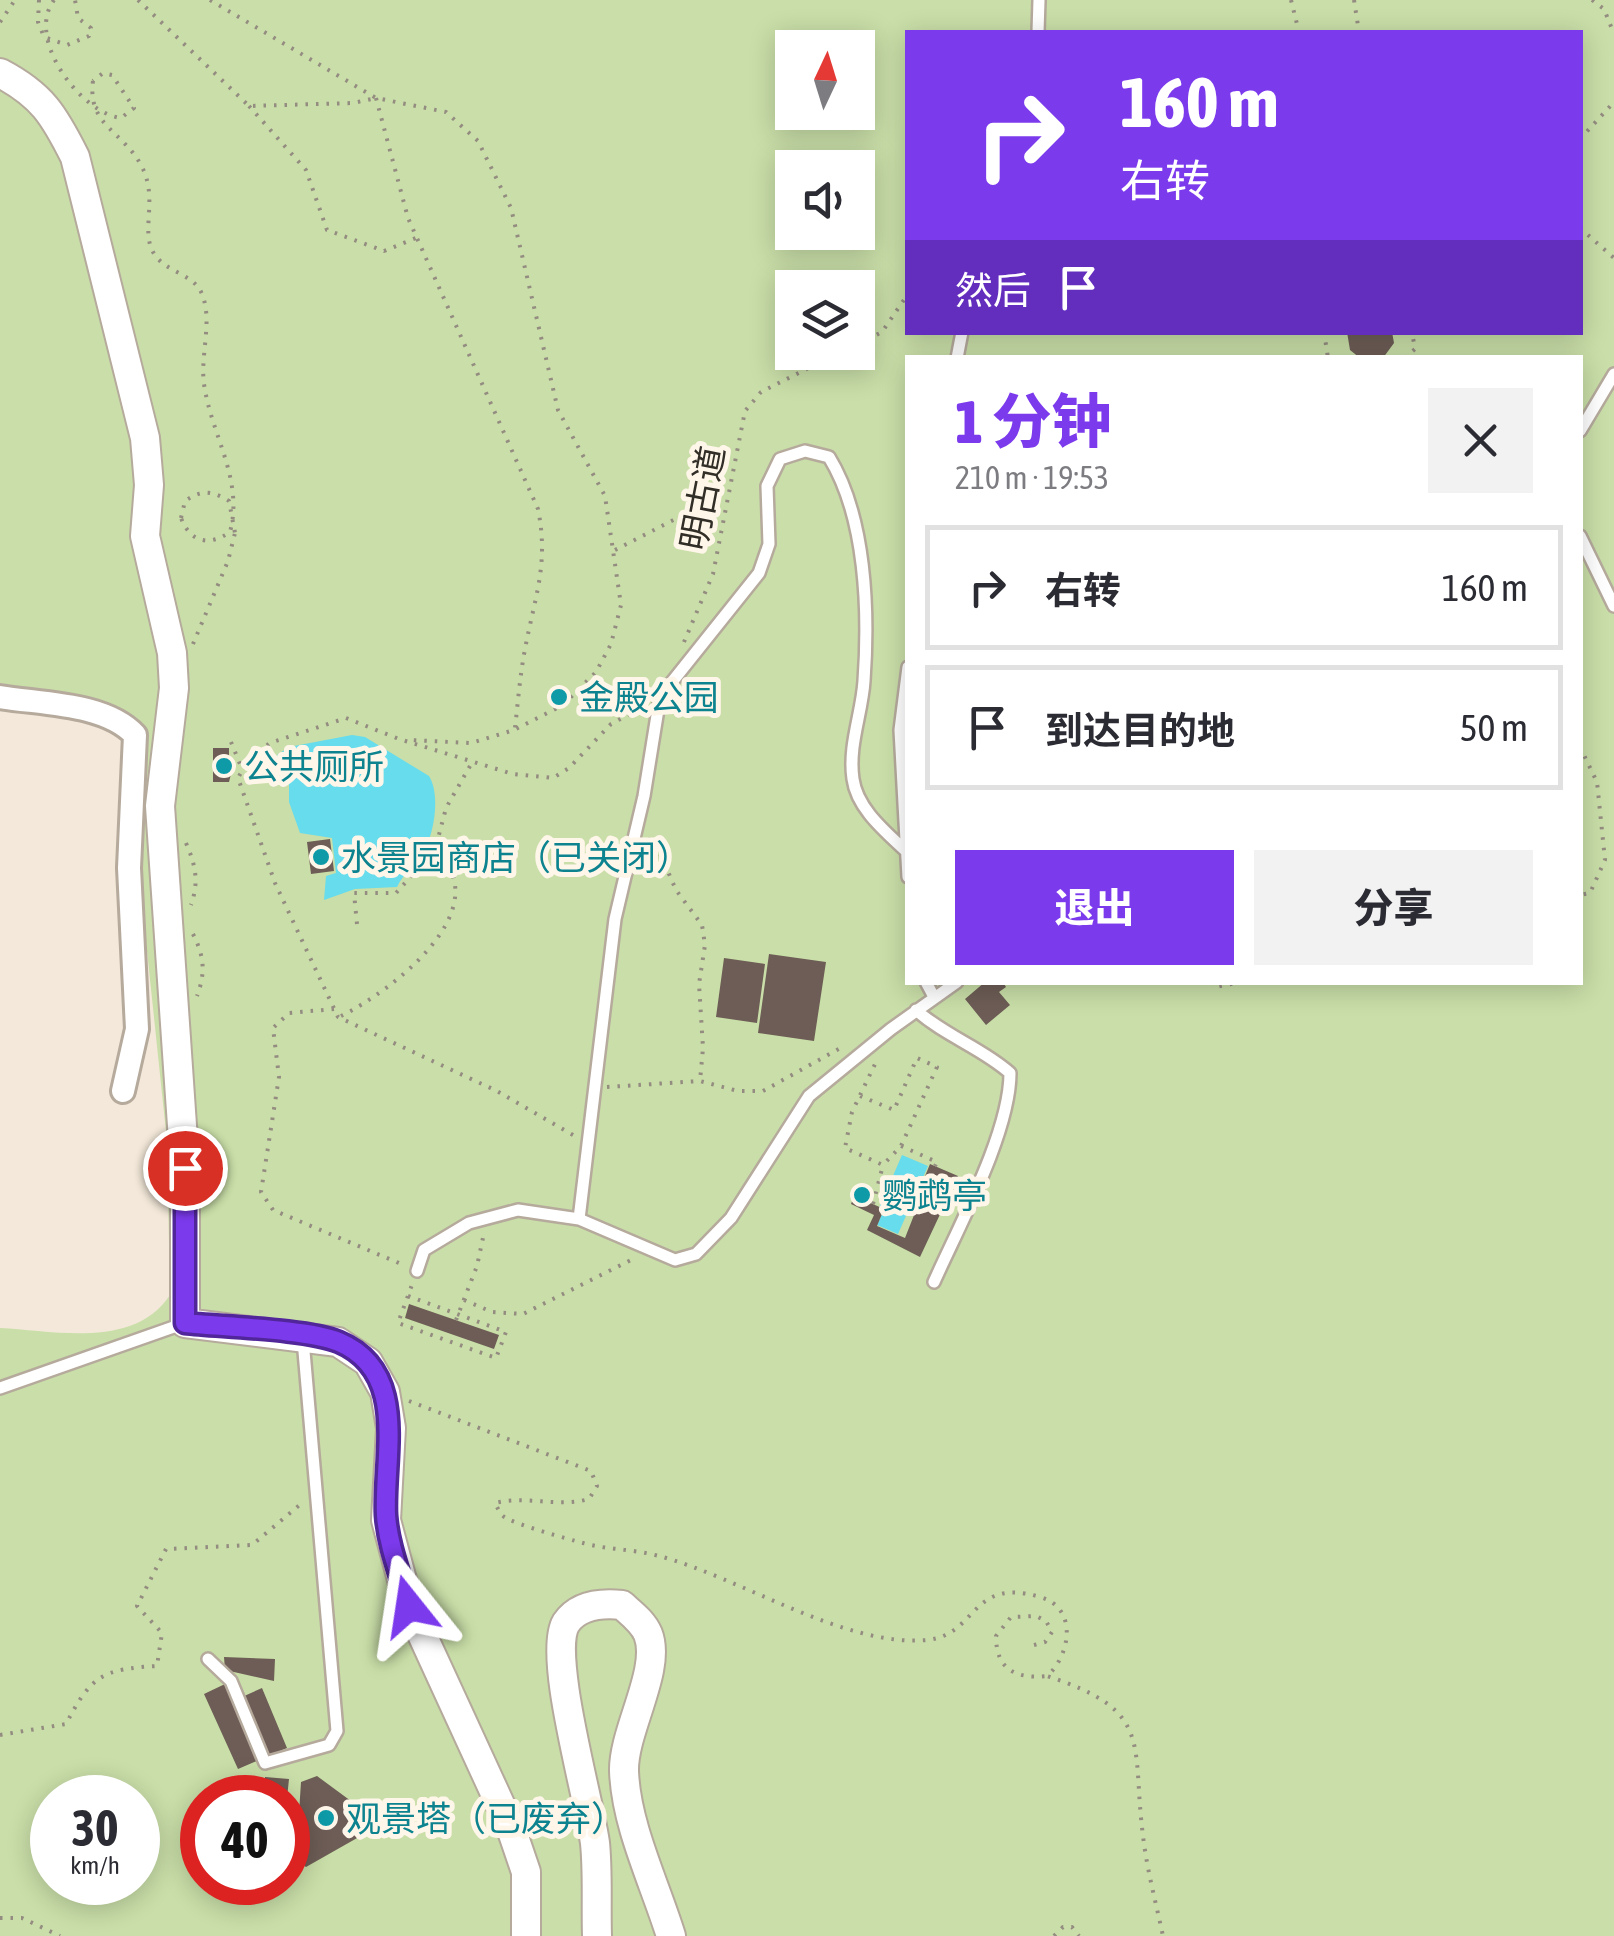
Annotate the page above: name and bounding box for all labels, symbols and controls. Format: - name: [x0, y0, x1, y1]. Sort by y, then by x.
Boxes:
- north arrow: [775, 30, 875, 130]
- map controls: [775, 30, 875, 370]
- text: 160 m: [1120, 62, 1279, 142]
- icon: right: [955, 70, 1085, 200]
- button: sound: [775, 150, 875, 250]
- text: 右转: [1120, 155, 1210, 207]
- icon: arrive: [1051, 260, 1106, 315]
- text: 然后: [955, 269, 1031, 312]
- button: layers: [775, 270, 875, 370]
- text: 1 分钟: [955, 387, 1111, 456]
- button: close: [1428, 388, 1533, 493]
- street label: 明古道: [672, 443, 732, 553]
- text: 210 m · 19:53: [955, 459, 1109, 496]
- icon: right: [960, 560, 1015, 615]
- text: 160 m: [1442, 566, 1528, 609]
- text: 右转: [1045, 569, 1121, 612]
- place label: 金殿公园: [579, 677, 719, 717]
- marker: 金殿公园: [548, 686, 570, 708]
- icon: arrive: [960, 700, 1015, 755]
- text: 50 m: [1460, 706, 1528, 749]
- text: 到达目的地: [1045, 709, 1235, 752]
- place label: 公共厕所: [244, 746, 384, 786]
- marker: 公共厕所: [213, 755, 235, 777]
- place label: 水景园商店（已关闭）: [341, 837, 691, 877]
- marker: 水景园商店（已关闭）: [310, 846, 332, 868]
- button: 退出: [955, 850, 1234, 965]
- button: 分享: [1254, 850, 1533, 965]
- pin: [143, 1126, 228, 1211]
- icon: arrive: [158, 1141, 213, 1196]
- place label: 鹦鹉亭: [882, 1175, 987, 1215]
- marker: 鹦鹉亭: [851, 1184, 873, 1206]
- position arrow: [357, 1554, 461, 1658]
- speed limit sign: 40: [180, 1775, 310, 1905]
- place label: 观景塔（已废弃）: [346, 1798, 626, 1838]
- text: 30: [71, 1799, 118, 1857]
- marker: 观景塔（已废弃）: [315, 1807, 337, 1829]
- text: km/h: [70, 1851, 120, 1879]

